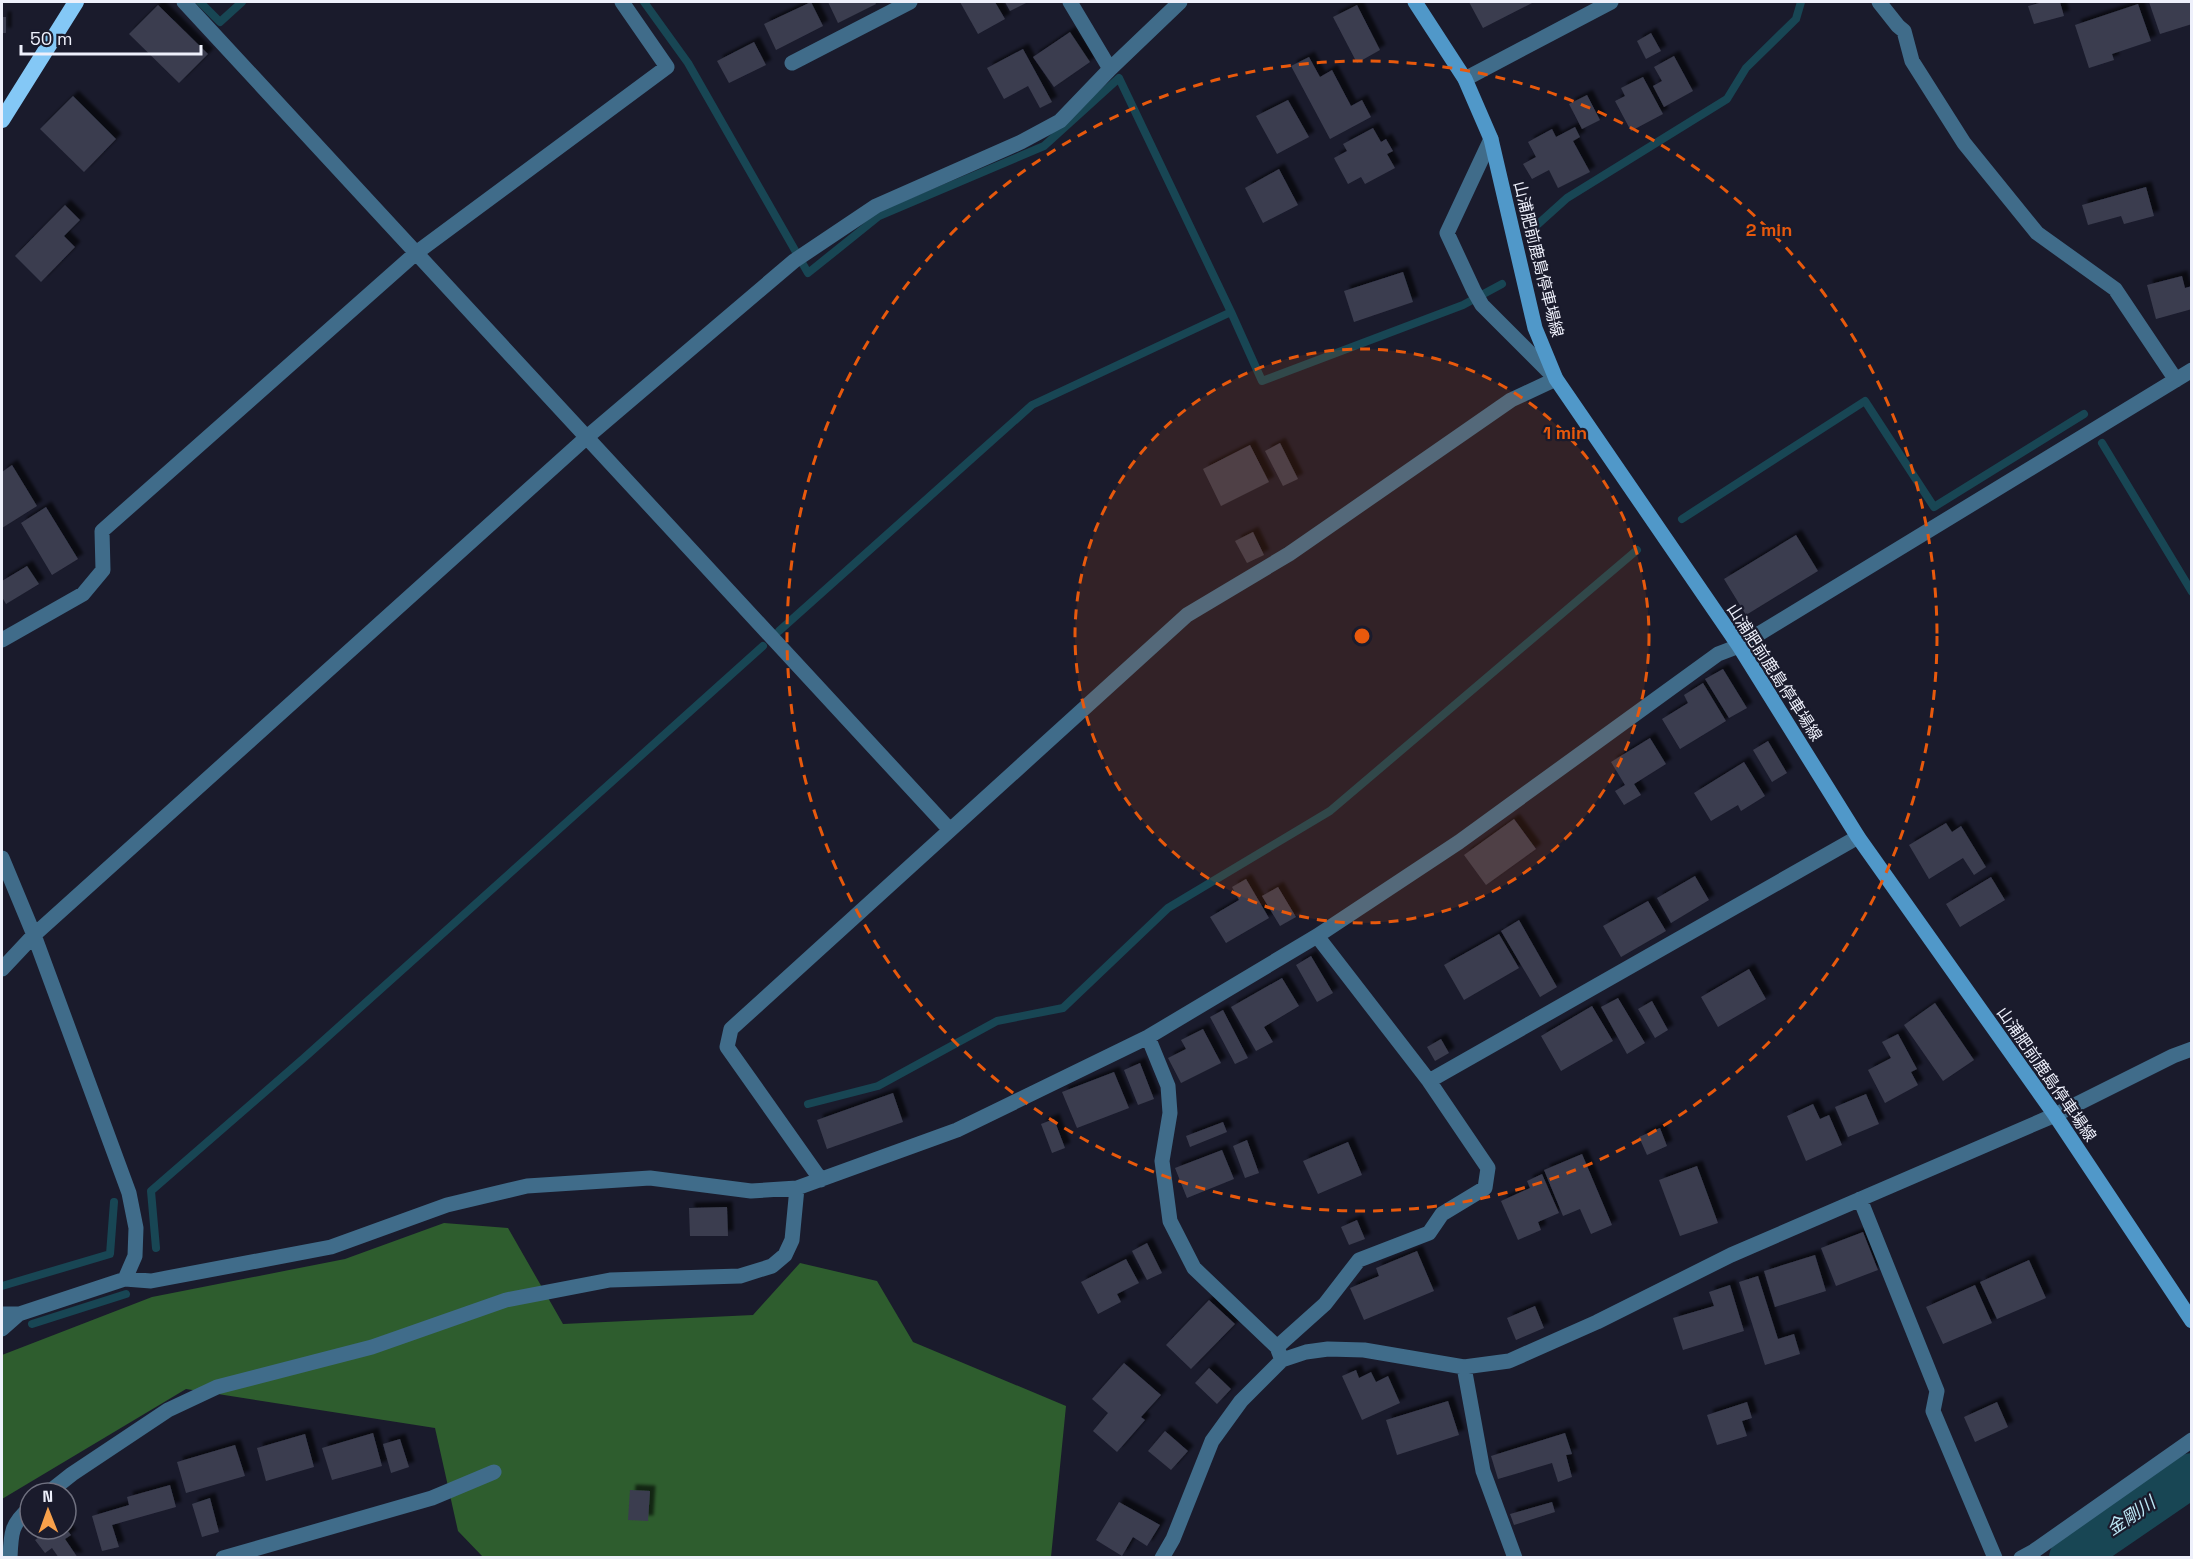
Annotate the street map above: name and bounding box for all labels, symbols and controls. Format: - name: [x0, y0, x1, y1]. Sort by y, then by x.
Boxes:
- scale bar: [21, 18, 201, 56]
- text: 50 m: [30, 27, 72, 50]
- street label: 山浦肥前鹿島停車場線: [1509, 179, 1568, 339]
- text: 2 min: [1746, 218, 1792, 241]
- text: 1 min: [1543, 421, 1587, 444]
- street label: 山浦肥前鹿島停車場線: [1722, 599, 1827, 745]
- centre of rings: [1352, 626, 1372, 646]
- street label: 山浦肥前鹿島停車場線: [1992, 1003, 2101, 1146]
- north arrow: [18, 1481, 78, 1541]
- text: N: [42, 1486, 53, 1507]
- water label: 金剛川: [2102, 1490, 2161, 1540]

